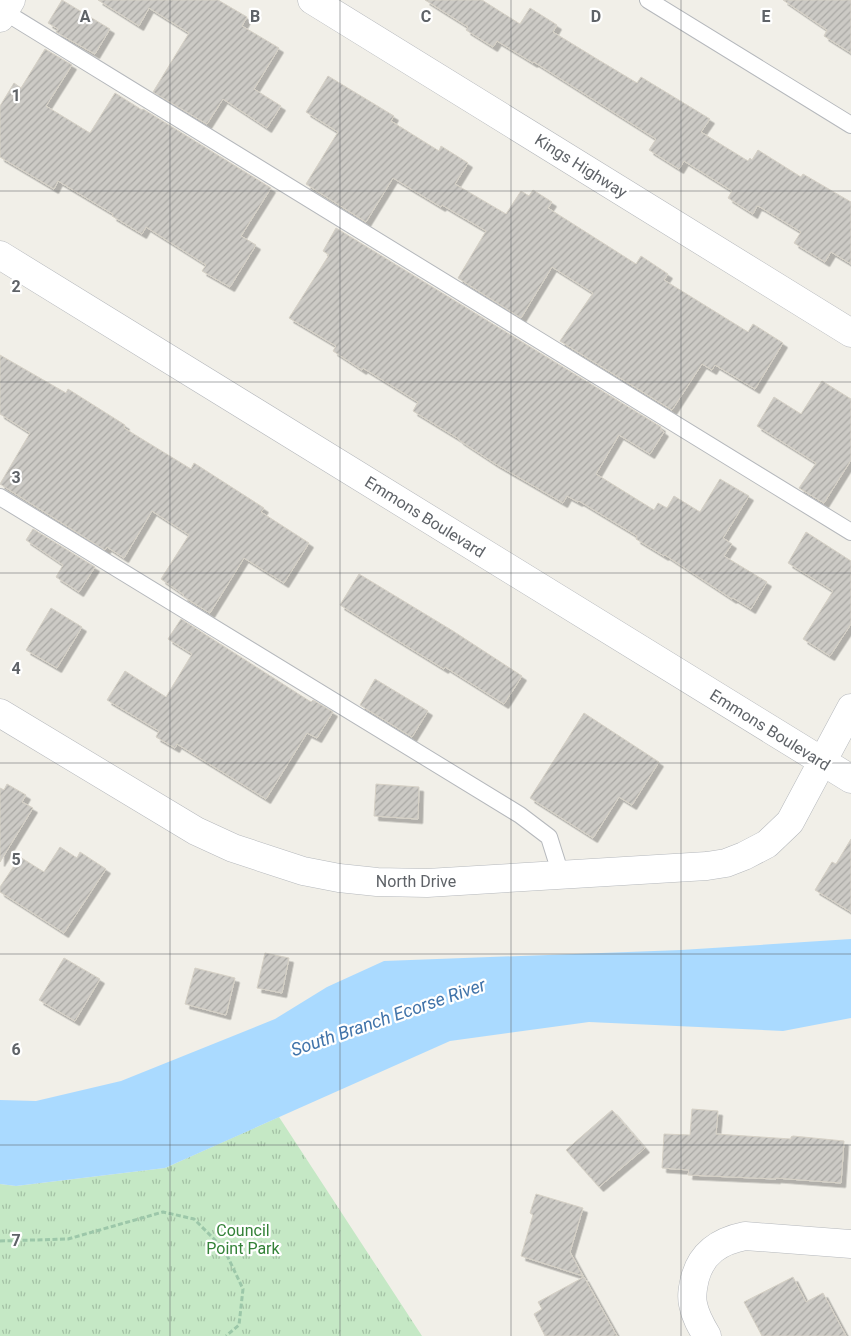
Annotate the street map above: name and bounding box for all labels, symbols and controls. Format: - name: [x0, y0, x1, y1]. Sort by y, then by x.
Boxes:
- text: A: [80, 7, 91, 26]
- text: B: [250, 7, 260, 26]
- text: C: [421, 7, 431, 26]
- text: D: [591, 7, 601, 26]
- text: E: [762, 7, 771, 26]
- text: 1: [11, 86, 21, 105]
- street label: Kings Highway: [531, 130, 631, 202]
- text: 2: [11, 277, 21, 296]
- text: 3: [11, 468, 21, 487]
- street label: Emmons Boulevard: [361, 472, 489, 562]
- text: 4: [11, 659, 21, 678]
- street label: Emmons Boulevard: [706, 685, 834, 775]
- text: 5: [11, 850, 21, 869]
- street label: North Drive: [376, 872, 456, 891]
- water label: South Branch Ecorse River: [288, 973, 489, 1060]
- text: 6: [11, 1040, 21, 1059]
- park label: Council Point Park: [206, 1221, 281, 1258]
- text: 7: [11, 1231, 21, 1250]

